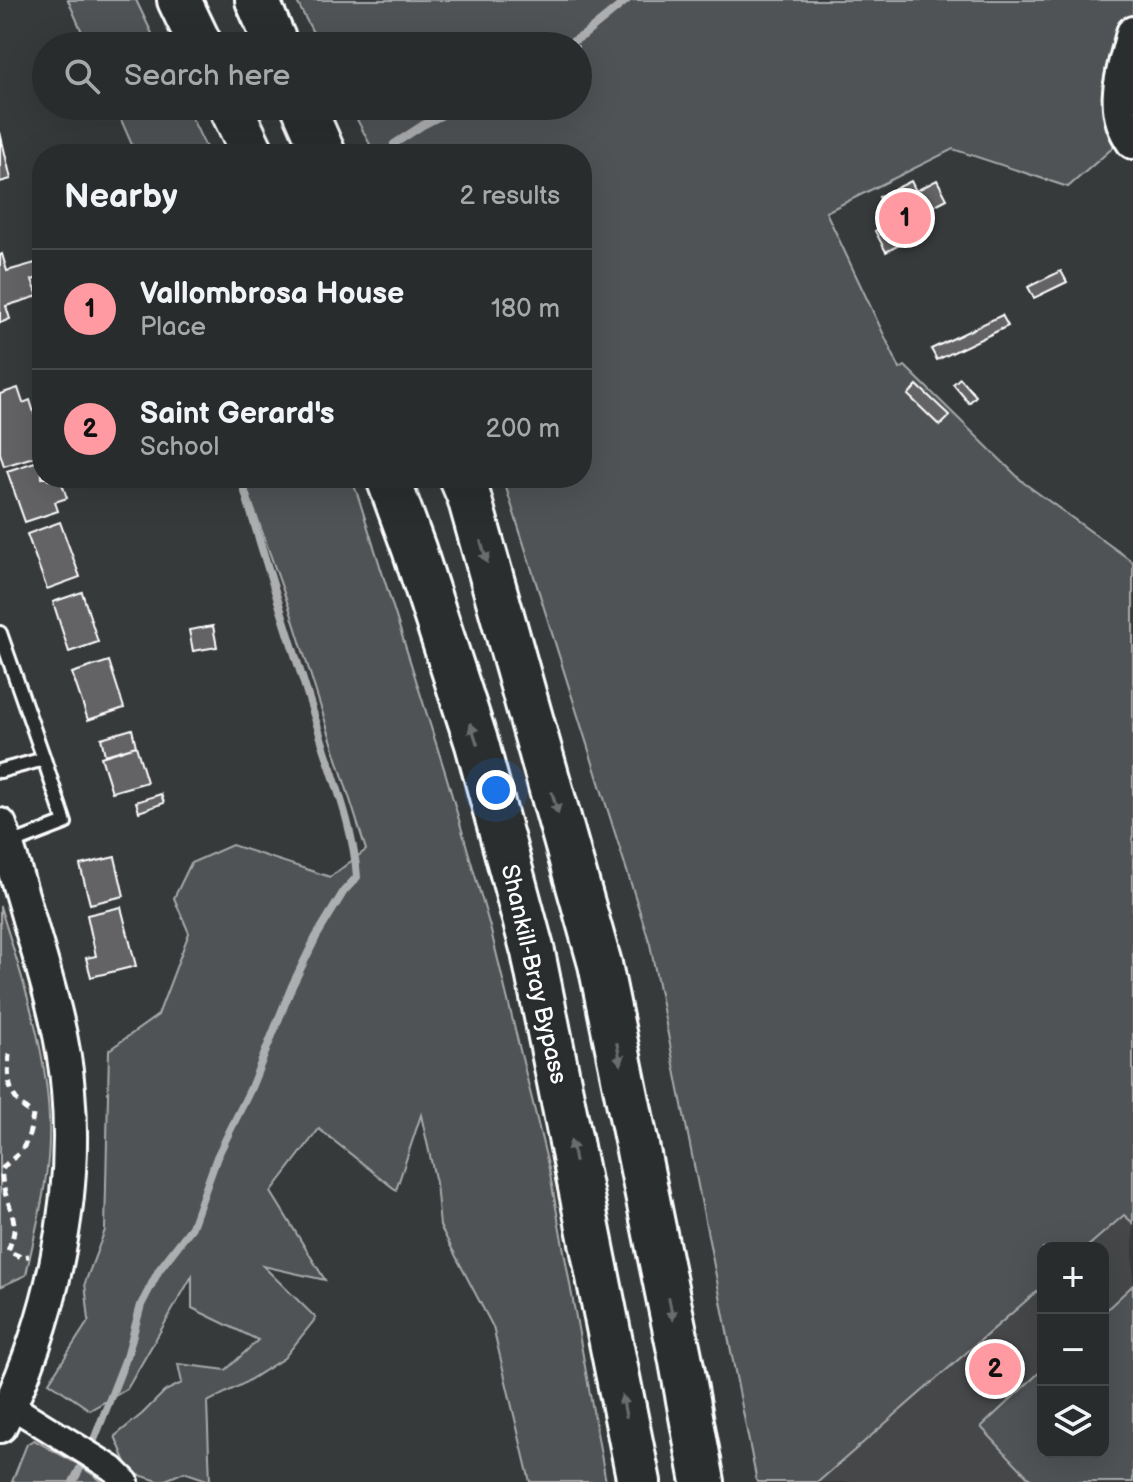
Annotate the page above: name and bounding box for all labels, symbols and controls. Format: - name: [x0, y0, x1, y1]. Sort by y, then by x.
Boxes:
- search box: [32, 32, 592, 120]
- icon: search: [60, 54, 104, 98]
- text: Search here: [124, 58, 290, 94]
- text: Nearby: [64, 176, 178, 217]
- text: 2 results: [460, 181, 560, 212]
- pin: 1: [879, 188, 931, 248]
- text: Vallombrosa House: [140, 276, 404, 312]
- text: 1: [85, 294, 95, 325]
- text: 180 m: [491, 294, 560, 325]
- text: Place: [140, 312, 206, 343]
- text: Saint Gerard's: [140, 396, 335, 432]
- text: 2: [82, 414, 98, 445]
- text: 200 m: [486, 414, 560, 445]
- text: School: [140, 432, 219, 463]
- one-way arrow: [479, 540, 491, 565]
- one-way arrow: [467, 722, 480, 746]
- your location: [476, 770, 516, 810]
- one-way arrow: [549, 791, 562, 815]
- street label: Shankill-Bray Bypass: [495, 861, 573, 1087]
- one-way arrow: [613, 1042, 626, 1067]
- one-way arrow: [566, 1138, 578, 1163]
- map controls: [1037, 1242, 1109, 1458]
- button: +: [1037, 1242, 1109, 1314]
- one-way arrow: [665, 1297, 677, 1322]
- button: −: [1037, 1314, 1109, 1386]
- pin: 2: [969, 1339, 1021, 1399]
- button: layers: [1037, 1386, 1109, 1458]
- one-way arrow: [617, 1393, 629, 1418]

